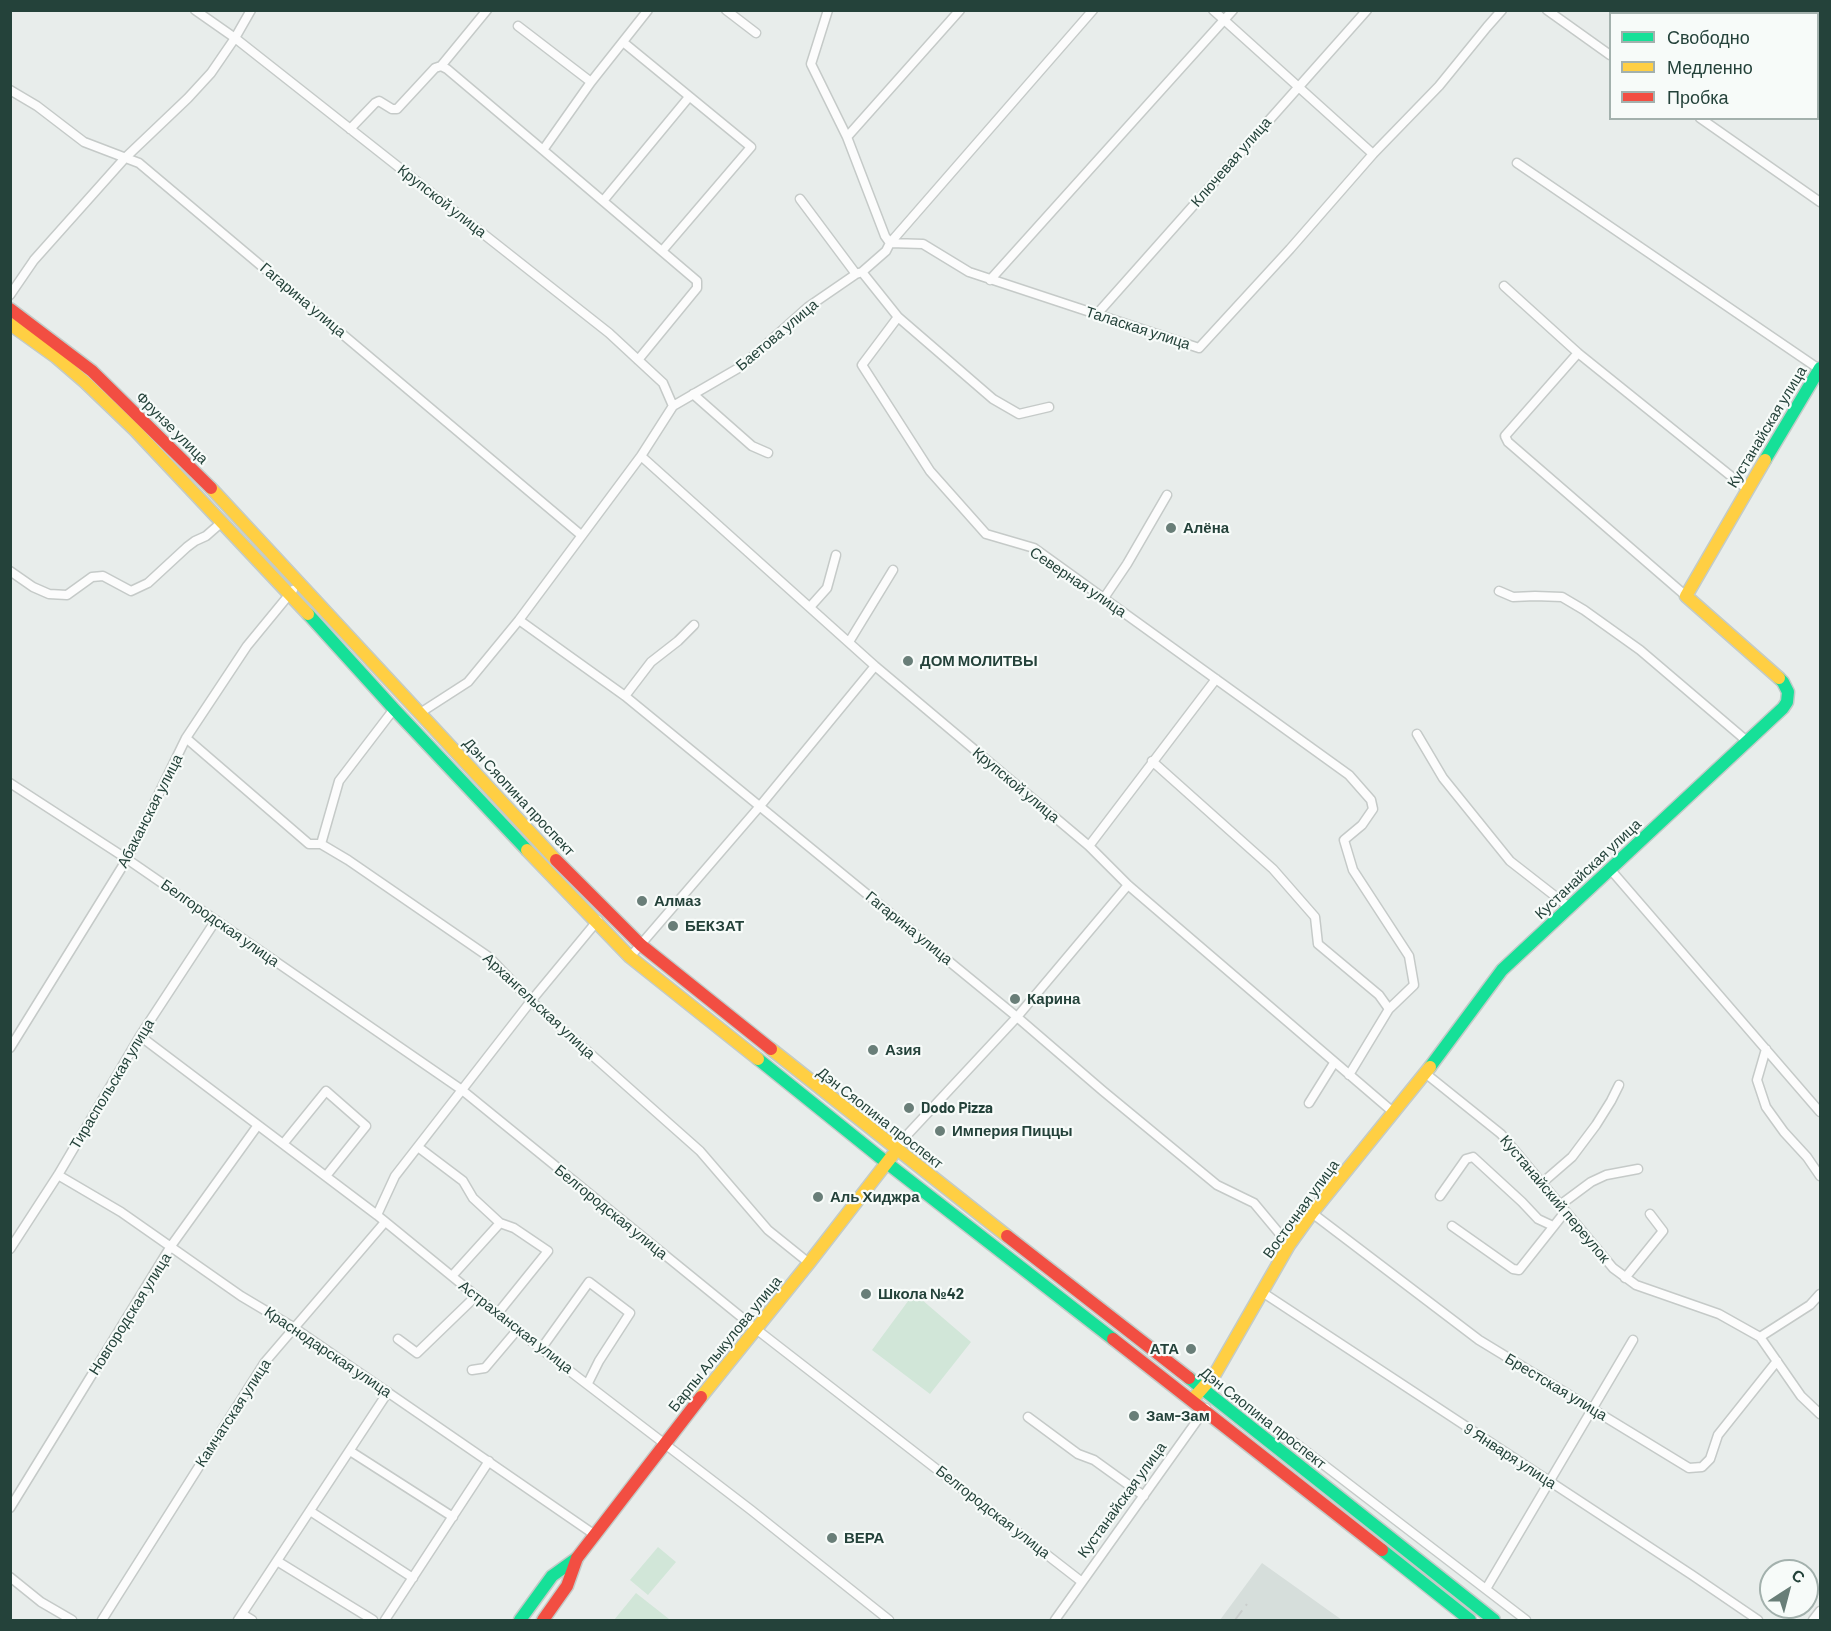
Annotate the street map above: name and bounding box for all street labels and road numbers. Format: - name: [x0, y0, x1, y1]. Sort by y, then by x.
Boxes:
- street label: Ключевая улица: [1187, 113, 1275, 211]
- street label: Крупской улица: [394, 161, 490, 241]
- street label: Гагарина улица: [256, 259, 350, 341]
- street label: Баетова улица: [732, 295, 822, 375]
- street label: Талаская улица: [1083, 303, 1193, 353]
- street label: Кустанайская улица: [1724, 363, 1810, 491]
- street label: Фрунзе улица: [132, 388, 212, 468]
- street label: Северная улица: [1026, 543, 1130, 621]
- street label: Дэн Сяопина проспект: [460, 734, 578, 860]
- street label: Крупской улица: [969, 743, 1063, 827]
- street label: Абаканская улица: [114, 751, 186, 871]
- street label: Кустанайская улица: [1531, 815, 1645, 923]
- street label: Белгородская улица: [157, 875, 283, 971]
- street label: Гагарина улица: [862, 887, 956, 969]
- street label: Архангельская улица: [479, 949, 599, 1063]
- street label: Тираспольская улица: [66, 1016, 158, 1152]
- street label: Дэн Сяопина проспект: [813, 1063, 947, 1173]
- street label: Кустанайский переулок: [1496, 1131, 1614, 1267]
- street label: Восточная улица: [1259, 1156, 1343, 1262]
- street label: Белгородская улица: [551, 1161, 671, 1263]
- street label: Новгородская улица: [85, 1250, 175, 1378]
- street label: Барпы Алыкулова улица: [665, 1272, 785, 1416]
- street label: Астраханская улица: [455, 1277, 577, 1377]
- street label: Краснодарская улица: [261, 1303, 395, 1401]
- street label: Брестская улица: [1502, 1349, 1610, 1425]
- street label: Камчатская улица: [191, 1356, 275, 1470]
- street label: Дэн Сяопина проспект: [1196, 1363, 1330, 1473]
- street label: 9 Января улица: [1460, 1419, 1560, 1493]
- street label: Кустанайская улица: [1074, 1439, 1170, 1561]
- street label: Белгородская улица: [932, 1462, 1054, 1562]

